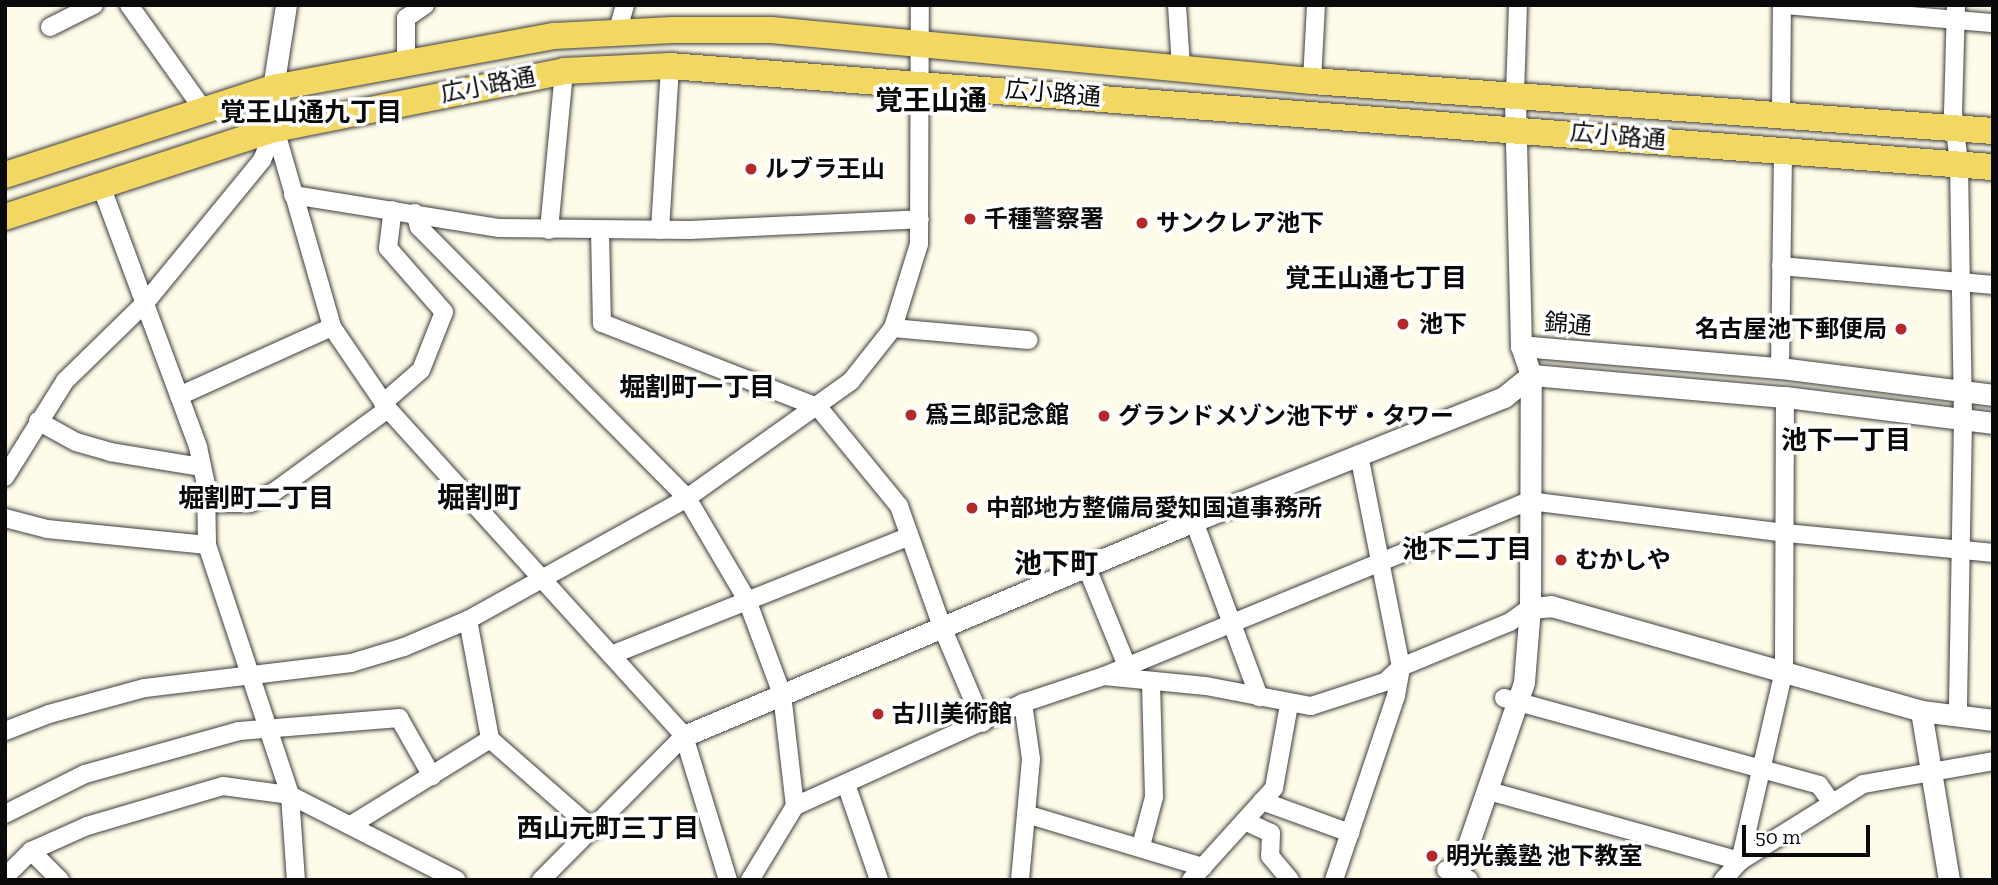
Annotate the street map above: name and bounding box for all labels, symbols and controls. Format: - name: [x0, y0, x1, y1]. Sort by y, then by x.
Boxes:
- street label: 広小路通: [438, 62, 538, 108]
- street label: 広小路通: [1004, 74, 1102, 112]
- district label: 覚王山通: [875, 84, 987, 118]
- district label: 覚王山通九丁目: [220, 97, 402, 129]
- street label: 広小路通: [1569, 117, 1667, 155]
- place label: ルブラ王山: [765, 155, 885, 183]
- marker: ルブラ王山: [743, 161, 759, 177]
- place label: 千種警察署: [984, 205, 1104, 233]
- place label: サンクレア池下: [1156, 209, 1324, 237]
- marker: 千種警察署: [962, 211, 978, 227]
- marker: サンクレア池下: [1134, 215, 1150, 231]
- district label: 覚王山通七丁目: [1285, 263, 1467, 295]
- street label: 錦通: [1543, 308, 1593, 340]
- place label: 池下: [1419, 310, 1467, 338]
- marker: 池下: [1393, 314, 1413, 334]
- place label: 名古屋池下郵便局: [1695, 315, 1887, 343]
- marker: 名古屋池下郵便局: [1893, 321, 1909, 337]
- district label: 堀割町一丁目: [619, 372, 775, 404]
- place label: 爲三郎記念館: [925, 401, 1069, 429]
- place label: グランドメゾン池下ザ・タワー: [1118, 402, 1454, 430]
- marker: 爲三郎記念館: [903, 407, 919, 423]
- marker: グランドメゾン池下ザ・タワー: [1096, 408, 1112, 424]
- district label: 池下一丁目: [1781, 425, 1911, 457]
- district label: 堀割町: [437, 481, 521, 515]
- district label: 堀割町二丁目: [178, 483, 334, 515]
- place label: 中部地方整備局愛知国道事務所: [986, 494, 1322, 522]
- marker: 中部地方整備局愛知国道事務所: [964, 500, 980, 516]
- district label: 池下二丁目: [1402, 534, 1532, 566]
- place label: むかしや: [1575, 546, 1671, 574]
- district label: 池下町: [1014, 547, 1098, 581]
- marker: むかしや: [1553, 552, 1569, 568]
- place label: 古川美術館: [892, 700, 1012, 728]
- marker: 古川美術館: [870, 706, 886, 722]
- scale bar: [1746, 812, 1874, 856]
- district label: 西山元町三丁目: [517, 813, 699, 845]
- text: 50 m: [1755, 824, 1801, 849]
- place label: 明光義塾 池下教室: [1446, 842, 1642, 870]
- marker: 明光義塾 池下教室: [1424, 848, 1440, 864]

